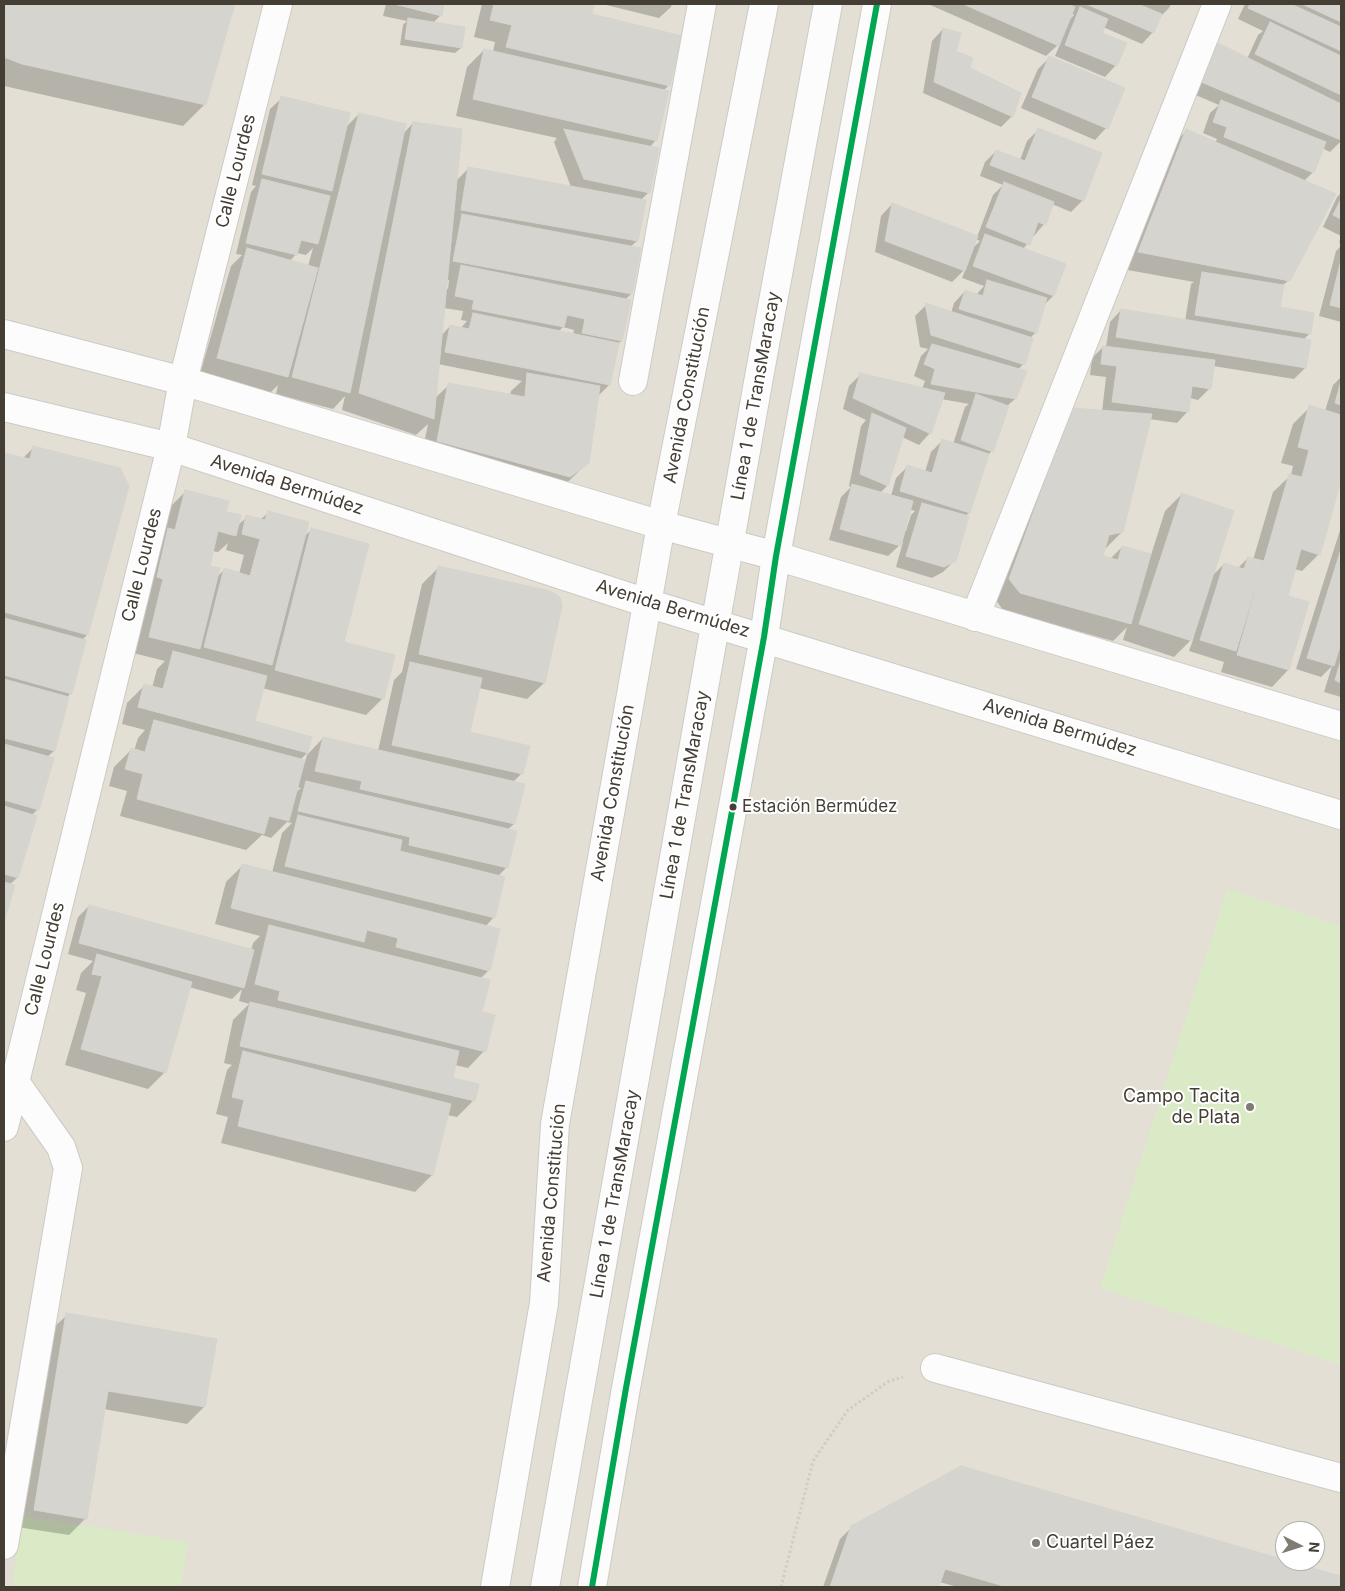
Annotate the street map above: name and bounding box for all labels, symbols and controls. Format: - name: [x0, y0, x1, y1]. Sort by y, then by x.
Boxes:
- street label: Calle Lourdes: [211, 112, 261, 230]
- street label: Línea 1 de TransMaracay: [727, 290, 785, 502]
- street label: Avenida Constitución: [659, 305, 715, 485]
- street label: Avenida Bermúdez: [208, 450, 366, 520]
- street label: Calle Lourdes: [117, 506, 167, 624]
- street label: Avenida Bermúdez: [594, 575, 752, 643]
- street label: Línea 1 de TransMaracay: [656, 689, 714, 901]
- street label: Avenida Bermúdez: [981, 694, 1139, 762]
- street label: Avenida Constitución: [587, 703, 639, 883]
- place label: Estación Bermúdez: [742, 797, 897, 817]
- marker: Estación Bermúdez: [728, 802, 738, 812]
- street label: Calle Lourdes: [20, 900, 70, 1018]
- place label: Campo Tacita de Plata: [1123, 1086, 1240, 1128]
- street label: Línea 1 de TransMaracay: [586, 1088, 644, 1300]
- marker: Campo Tacita de Plata: [1244, 1101, 1256, 1113]
- street label: Avenida Constitución: [533, 1103, 571, 1283]
- north arrow: [1275, 1521, 1325, 1571]
- place label: Cuartel Páez: [1046, 1532, 1154, 1554]
- marker: Cuartel Páez: [1030, 1537, 1042, 1549]
- text: N: [1306, 1541, 1323, 1553]

